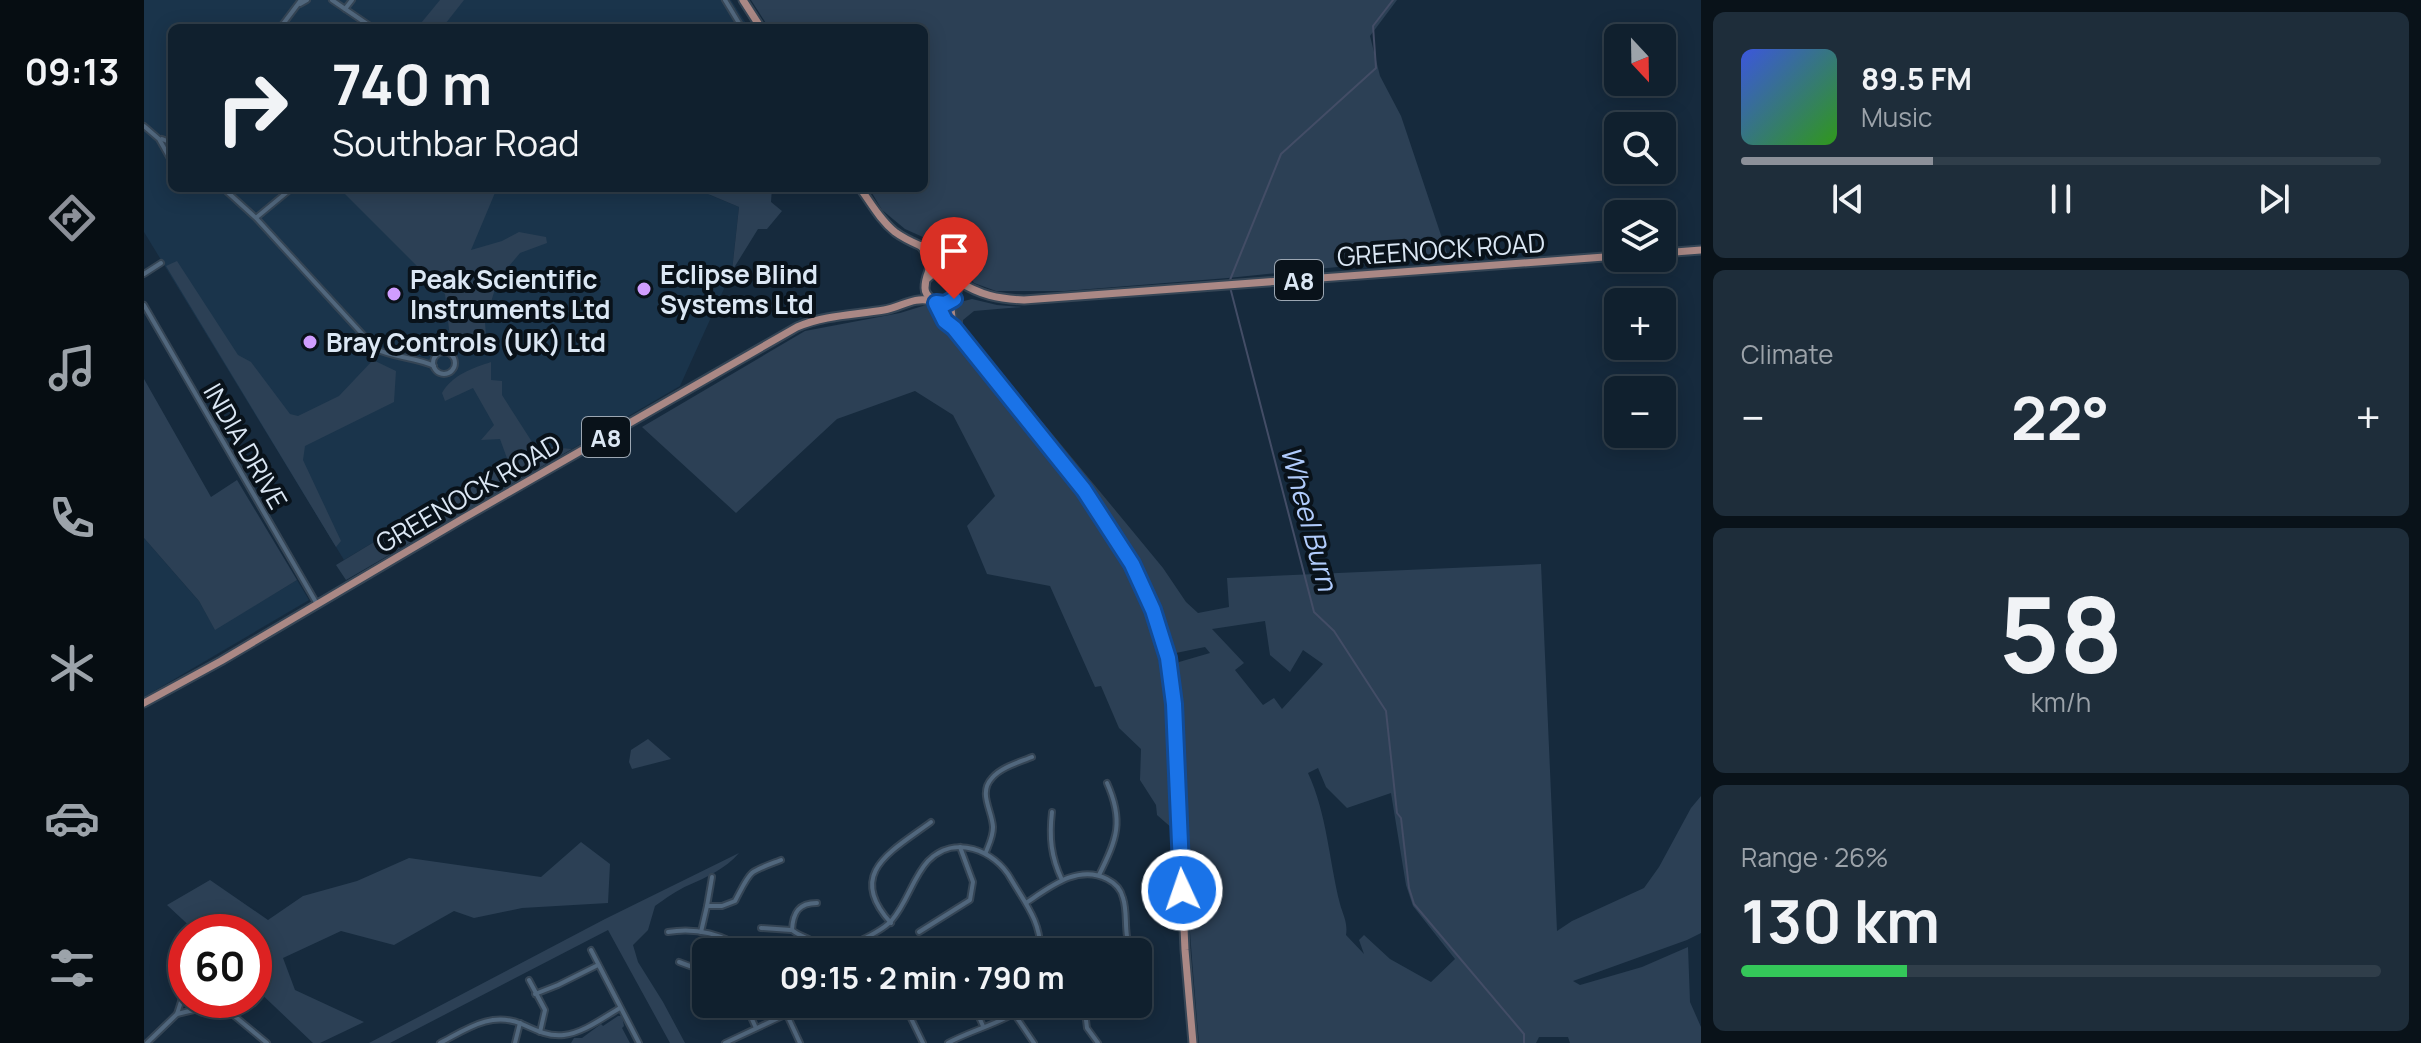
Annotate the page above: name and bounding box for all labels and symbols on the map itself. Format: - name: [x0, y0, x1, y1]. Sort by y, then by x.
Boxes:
- north arrow: [1604, 24, 1676, 96]
- pin: [920, 217, 988, 299]
- street label: GREENOCK ROAD: [1336, 224, 1546, 274]
- place label: Eclipse Blind Systems Ltd: [660, 256, 818, 322]
- road number: A8: [1275, 260, 1323, 300]
- place label: Peak Scientific Instruments Ltd: [410, 261, 611, 327]
- marker: Eclipse Blind Systems Ltd: [635, 280, 653, 298]
- marker: Peak Scientific Instruments Ltd: [385, 285, 403, 303]
- place label: Bray Controls (UK) Ltd: [326, 324, 606, 360]
- marker: Bray Controls (UK) Ltd: [301, 333, 319, 351]
- street label: INDIA DRIVE: [196, 377, 296, 515]
- road number: A8: [582, 417, 630, 457]
- street label: GREENOCK ROAD: [369, 425, 567, 561]
- water label: Wheel Burn: [1272, 441, 1348, 596]
- position arrow: [1140, 848, 1224, 932]
- speed limit sign: 60: [168, 914, 272, 1018]

